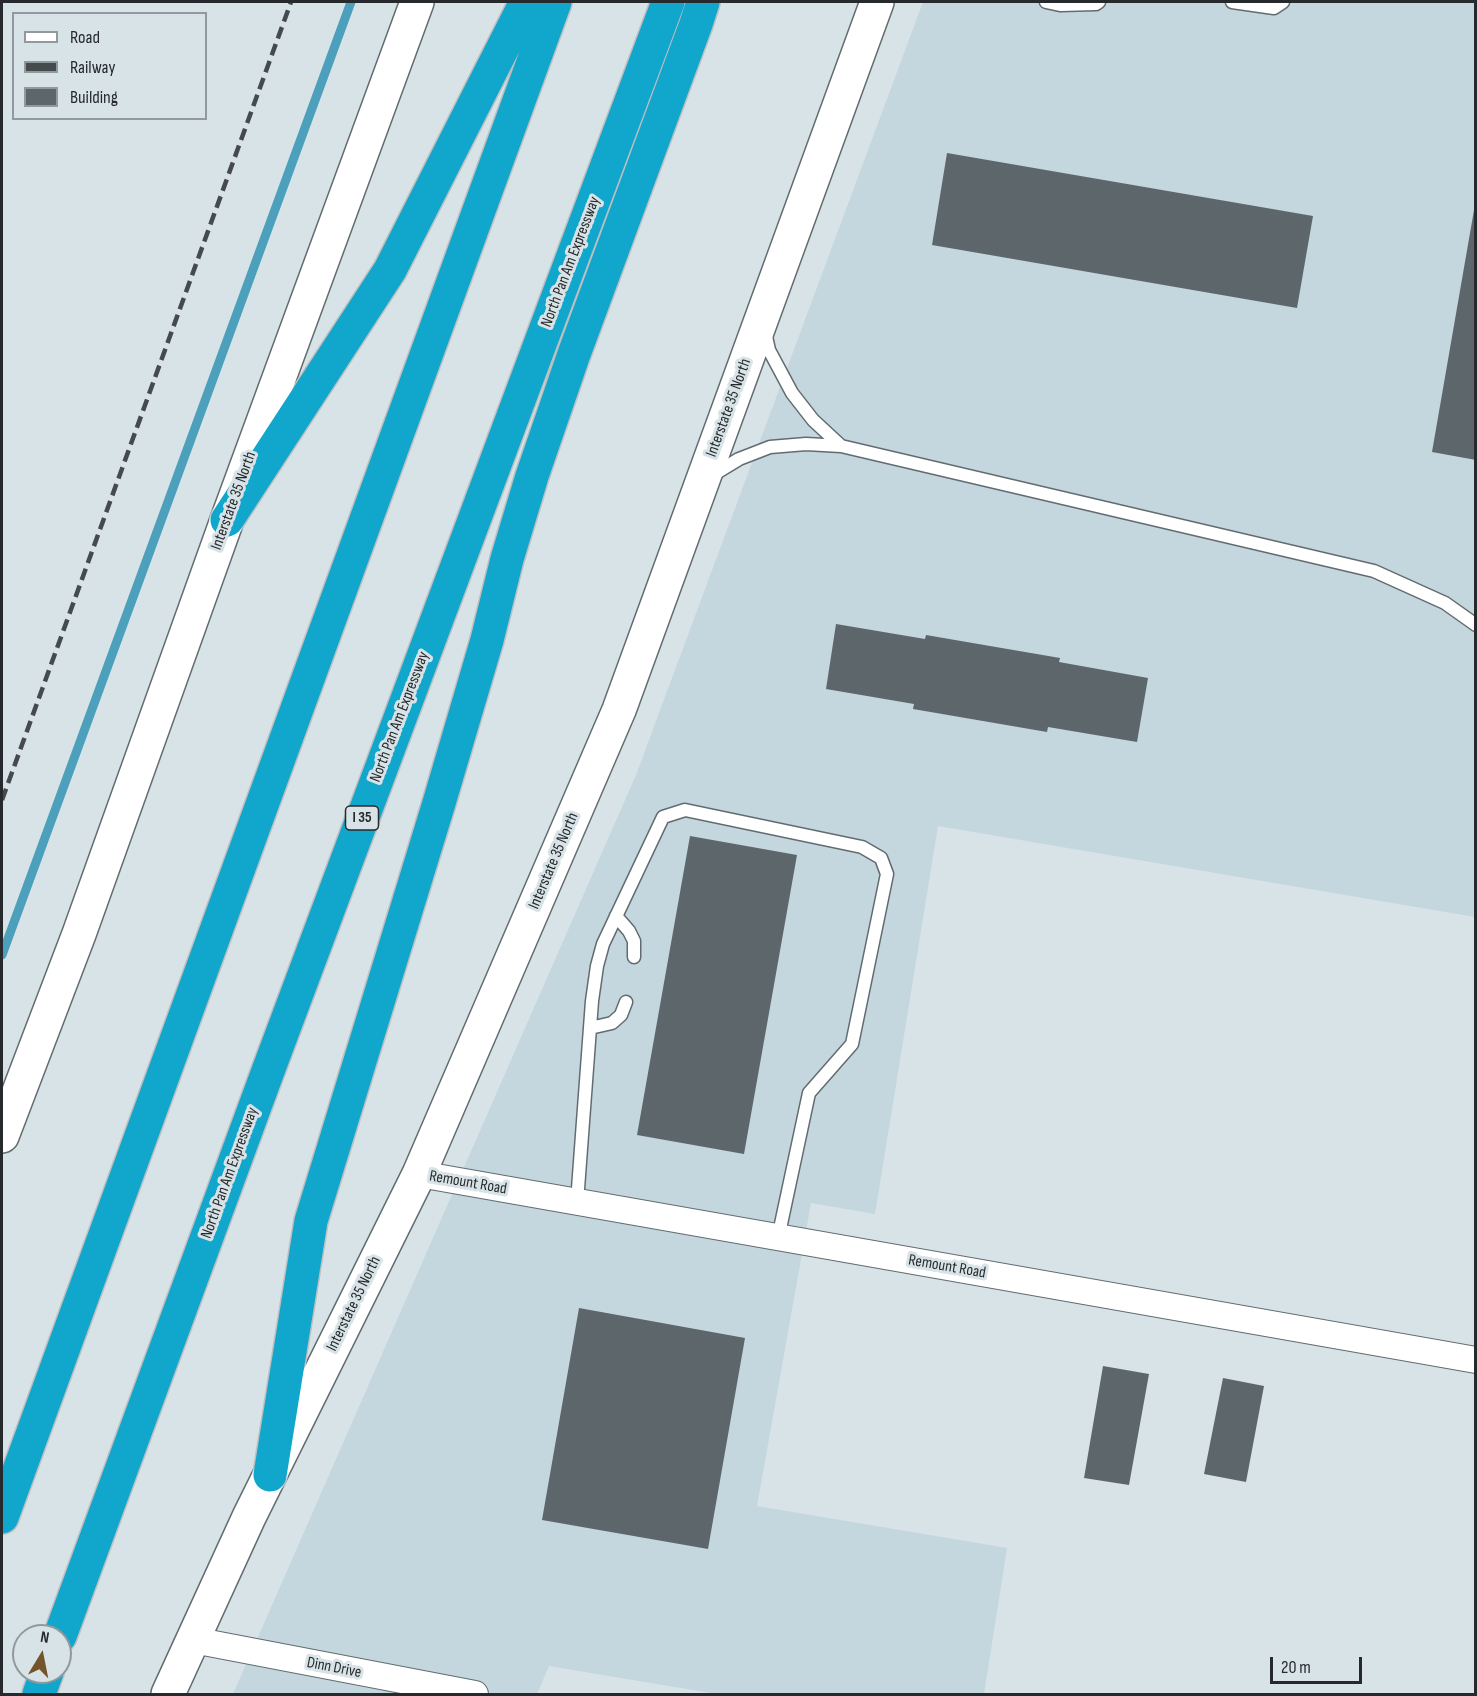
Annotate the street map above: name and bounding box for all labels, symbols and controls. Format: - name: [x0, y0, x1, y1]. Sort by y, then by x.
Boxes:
- legend: [12, 12, 207, 120]
- text: Road: [70, 27, 100, 48]
- text: Railway: [70, 57, 115, 78]
- text: Building: [70, 87, 118, 108]
- street label: North Pan Am Expressway: [537, 194, 605, 330]
- street label: Interstate 35 North: [702, 356, 756, 460]
- street label: Interstate 35 North: [207, 449, 261, 553]
- street label: North Pan Am Expressway: [366, 649, 434, 785]
- road number: I 35: [346, 806, 378, 830]
- street label: Interstate 35 North: [525, 810, 583, 912]
- street label: North Pan Am Expressway: [197, 1105, 263, 1241]
- street label: Remount Road: [428, 1167, 508, 1199]
- street label: Remount Road: [907, 1251, 987, 1283]
- street label: Interstate 35 North: [323, 1253, 385, 1355]
- north arrow: [12, 1624, 72, 1684]
- text: N: [39, 1628, 51, 1648]
- scale bar: [1273, 1645, 1364, 1683]
- street label: Dinn Drive: [305, 1653, 363, 1683]
- text: 20 m: [1281, 1657, 1311, 1678]

